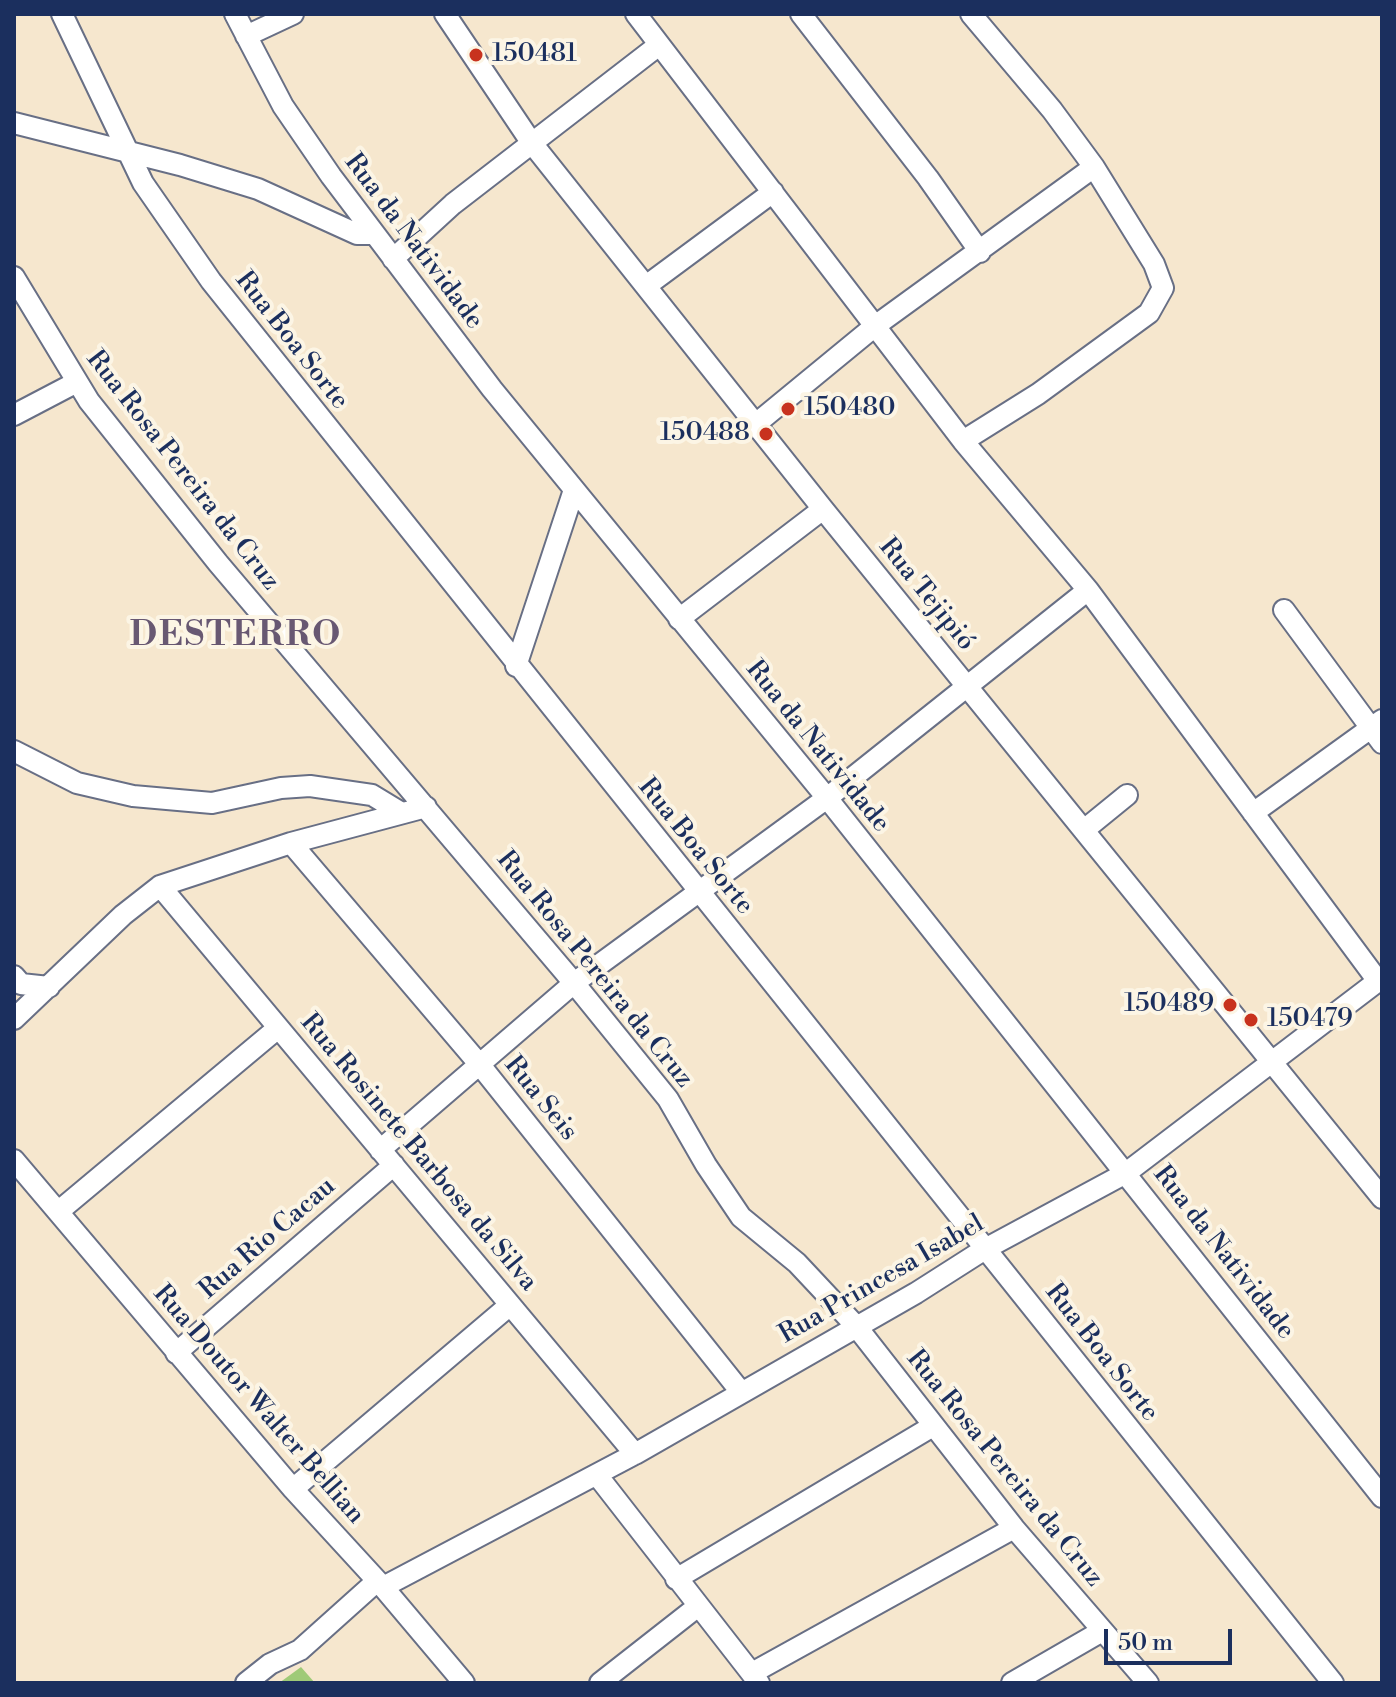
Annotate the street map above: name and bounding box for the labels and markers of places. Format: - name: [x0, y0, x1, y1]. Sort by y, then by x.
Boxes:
- place label: 150481: [492, 39, 577, 71]
- marker: 150481: [467, 46, 485, 64]
- place label: 150480: [804, 393, 895, 425]
- marker: 150480: [779, 400, 797, 418]
- place label: 150488: [660, 418, 750, 450]
- marker: 150488: [757, 425, 775, 443]
- place label: 150489: [1124, 989, 1214, 1021]
- marker: 150489: [1221, 996, 1239, 1014]
- place label: 150479: [1267, 1004, 1353, 1036]
- marker: 150479: [1242, 1011, 1260, 1029]

